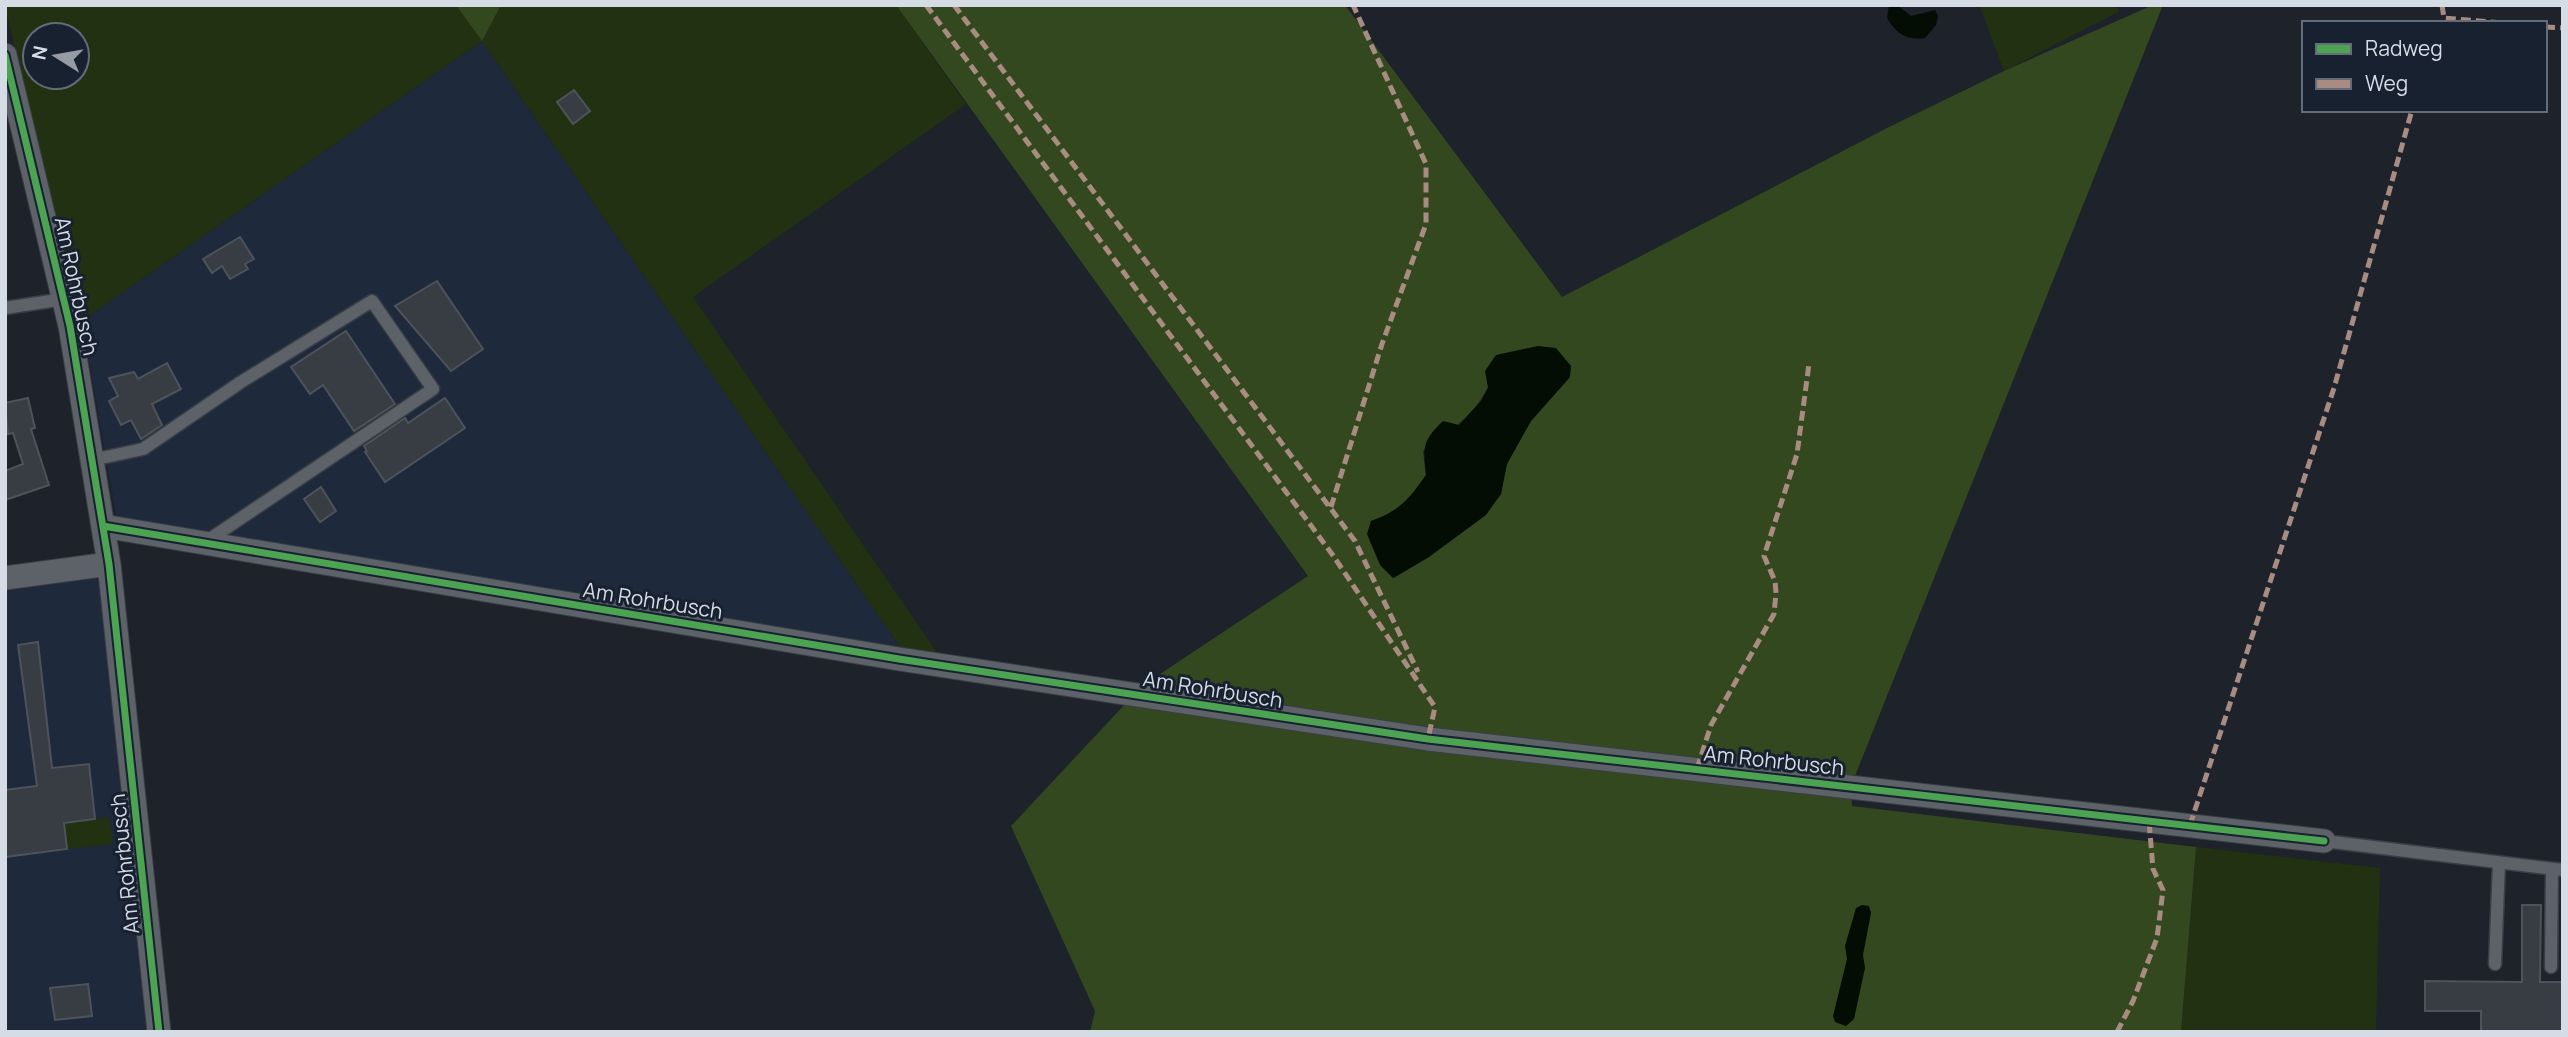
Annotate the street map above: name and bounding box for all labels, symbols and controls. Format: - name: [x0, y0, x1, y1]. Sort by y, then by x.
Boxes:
- north arrow: [21, 21, 91, 91]
- legend: [2302, 21, 2547, 112]
- text: Radweg: [2365, 34, 2443, 62]
- text: N: [25, 44, 53, 62]
- text: Weg: [2365, 69, 2408, 97]
- street label: Am Rohrbusch: [49, 214, 105, 358]
- street label: Am Rohrbusch: [581, 575, 725, 625]
- street label: Am Rohrbusch: [1141, 664, 1285, 714]
- street label: Am Rohrbusch: [1702, 739, 1846, 781]
- street label: Am Rohrbusch: [103, 792, 145, 936]

